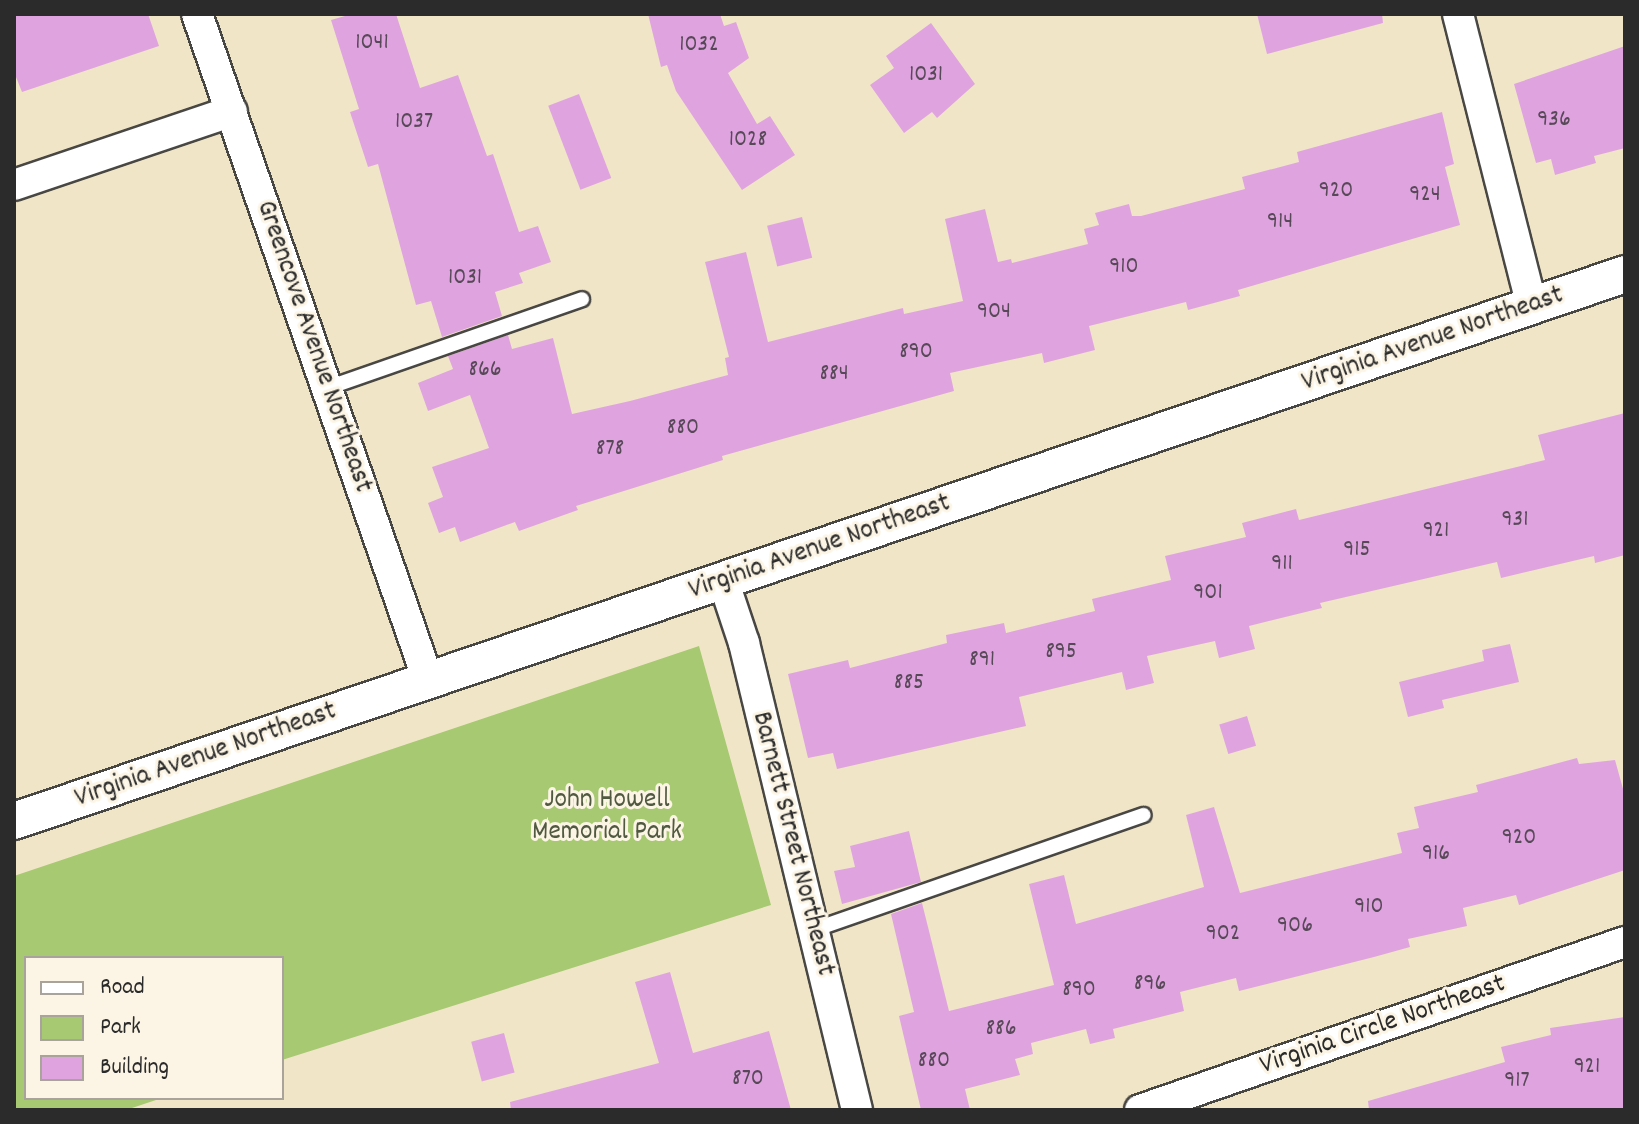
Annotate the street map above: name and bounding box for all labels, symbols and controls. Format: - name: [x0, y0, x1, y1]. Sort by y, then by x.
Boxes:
- house number: 1041: [355, 30, 389, 58]
- house number: 1032: [679, 32, 719, 60]
- house number: 1031: [909, 62, 943, 90]
- house number: 936: [1537, 107, 1571, 135]
- house number: 1037: [395, 109, 433, 137]
- house number: 1028: [729, 127, 767, 155]
- house number: 920: [1319, 178, 1353, 206]
- house number: 924: [1409, 182, 1441, 210]
- street label: Greencove Avenue Northeast: [247, 197, 379, 497]
- house number: 914: [1267, 209, 1293, 237]
- house number: 910: [1109, 254, 1139, 282]
- house number: 1031: [448, 265, 482, 293]
- street label: Virginia Avenue Northeast: [1298, 279, 1568, 401]
- house number: 904: [977, 299, 1011, 327]
- house number: 890: [899, 339, 933, 367]
- house number: 866: [468, 357, 502, 385]
- house number: 884: [819, 361, 849, 389]
- house number: 880: [667, 415, 699, 443]
- house number: 878: [596, 436, 624, 464]
- street label: Virginia Avenue Northeast: [685, 487, 955, 609]
- house number: 931: [1502, 507, 1528, 535]
- house number: 921: [1423, 518, 1449, 546]
- house number: 915: [1343, 537, 1371, 565]
- house number: 911: [1271, 551, 1293, 579]
- house number: 901: [1193, 580, 1223, 608]
- house number: 895: [1045, 639, 1077, 667]
- house number: 891: [969, 647, 995, 675]
- house number: 885: [894, 670, 924, 698]
- street label: Virginia Avenue Northeast: [71, 695, 341, 817]
- street label: Barnett Street Northeast: [743, 708, 841, 980]
- park label: John Howell Memorial Park: [532, 784, 682, 850]
- house number: 920: [1502, 825, 1536, 853]
- house number: 916: [1422, 841, 1450, 869]
- house number: 910: [1354, 894, 1384, 922]
- house number: 906: [1277, 913, 1313, 941]
- house number: 902: [1206, 921, 1240, 949]
- legend: [24, 956, 284, 1100]
- street label: Virginia Circle Northeast: [1256, 968, 1510, 1084]
- text: Road: [100, 971, 145, 1005]
- house number: 896: [1134, 971, 1166, 999]
- house number: 890: [1062, 977, 1096, 1005]
- text: Park: [100, 1011, 141, 1045]
- house number: 886: [985, 1016, 1017, 1044]
- house number: 880: [918, 1048, 950, 1076]
- text: Building: [100, 1051, 169, 1085]
- house number: 921: [1574, 1054, 1600, 1082]
- house number: 870: [732, 1066, 764, 1094]
- house number: 917: [1504, 1068, 1530, 1096]

